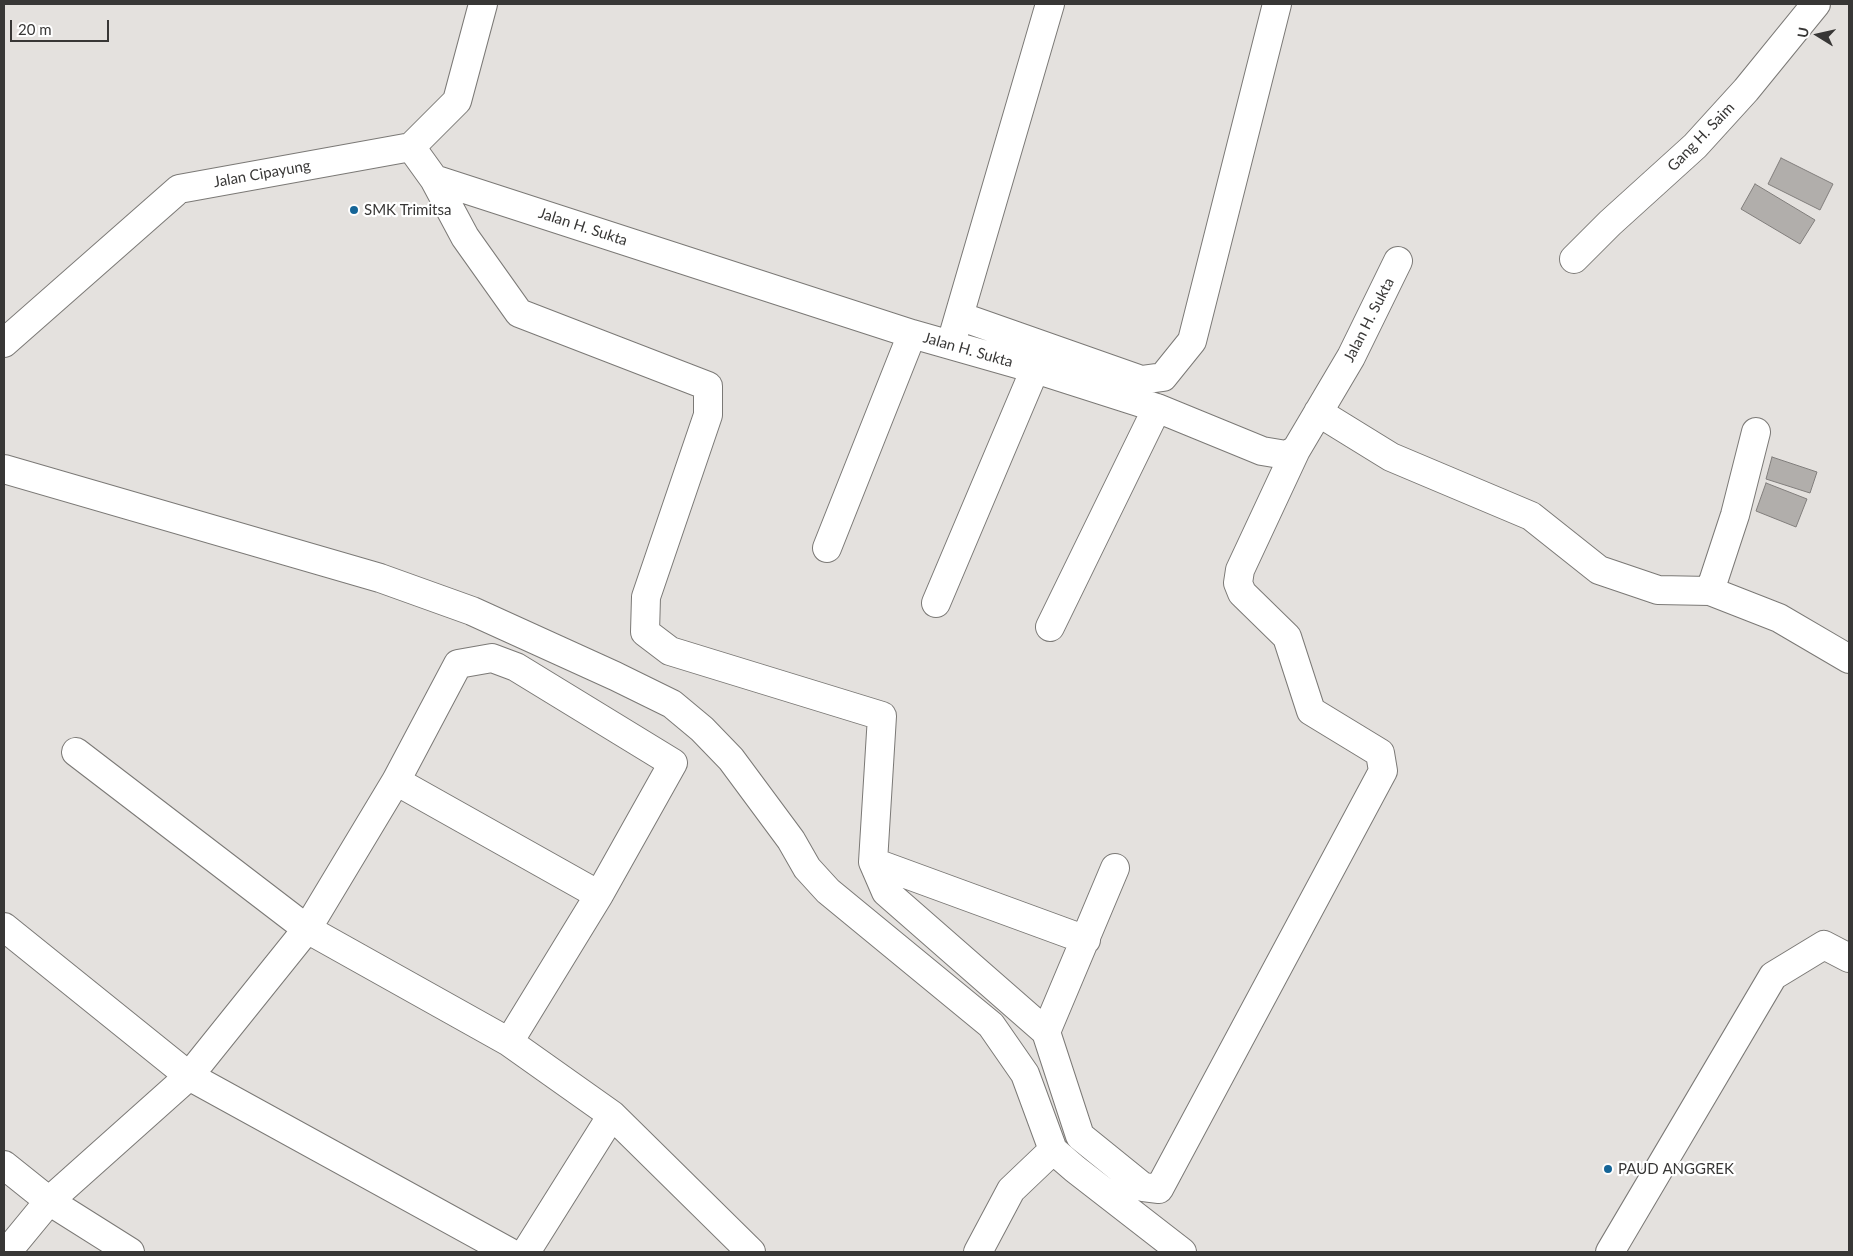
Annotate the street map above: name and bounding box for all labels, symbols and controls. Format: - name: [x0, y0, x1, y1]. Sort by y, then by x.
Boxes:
- scale bar: [12, 10, 111, 42]
- north arrow: [1793, 10, 1843, 60]
- text: 20 m: [18, 20, 52, 38]
- text: U: [1793, 26, 1812, 39]
- street label: Gang H. Saim: [1664, 99, 1738, 175]
- street label: Jalan Cipayung: [212, 157, 312, 191]
- place label: SMK Trimitsa: [364, 201, 451, 219]
- marker: SMK Trimitsa: [348, 204, 360, 216]
- street label: Jalan H. Sukta: [536, 204, 630, 250]
- street label: Jalan H. Sukta: [1340, 275, 1398, 365]
- street label: Jalan H. Sukta: [921, 329, 1015, 371]
- place label: PAUD ANGGREK: [1618, 1160, 1734, 1178]
- marker: PAUD ANGGREK: [1602, 1163, 1614, 1175]

